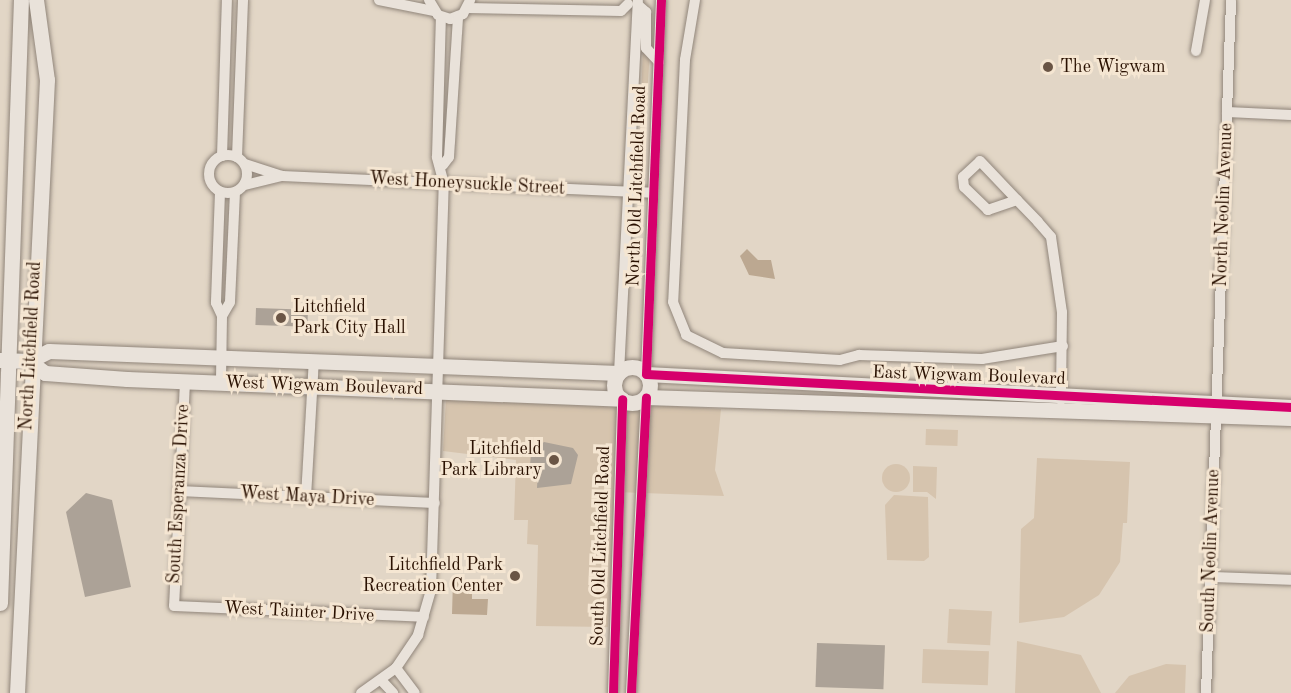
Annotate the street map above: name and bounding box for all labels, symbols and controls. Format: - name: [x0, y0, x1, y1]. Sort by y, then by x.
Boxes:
- place label: The Wigwam: [1060, 56, 1166, 78]
- marker: The Wigwam: [1041, 60, 1055, 74]
- street label: North Old Litchfield Road: [623, 85, 651, 287]
- street label: North Neolin Avenue: [1210, 123, 1238, 287]
- street label: West Honeysuckle Street: [369, 168, 565, 200]
- street label: North Litchfield Road: [16, 261, 46, 431]
- place label: Litchfield Park City Hall: [293, 297, 406, 340]
- marker: Litchfield Park City Hall: [274, 311, 288, 325]
- street label: East Wigwam Boulevard: [872, 362, 1066, 390]
- street label: West Wigwam Boulevard: [225, 372, 423, 400]
- street label: South Esperanza Drive: [164, 404, 194, 584]
- place label: Litchfield Park Library: [441, 439, 542, 482]
- street label: South Old Litchfield Road: [587, 445, 615, 647]
- marker: Litchfield Park Library: [547, 453, 561, 467]
- street label: South Neolin Avenue: [1197, 469, 1225, 633]
- street label: West Maya Drive: [239, 483, 375, 511]
- place label: Litchfield Park Recreation Center: [363, 555, 503, 598]
- marker: Litchfield Park Recreation Center: [508, 569, 522, 583]
- street label: West Tainter Drive: [223, 597, 375, 627]

